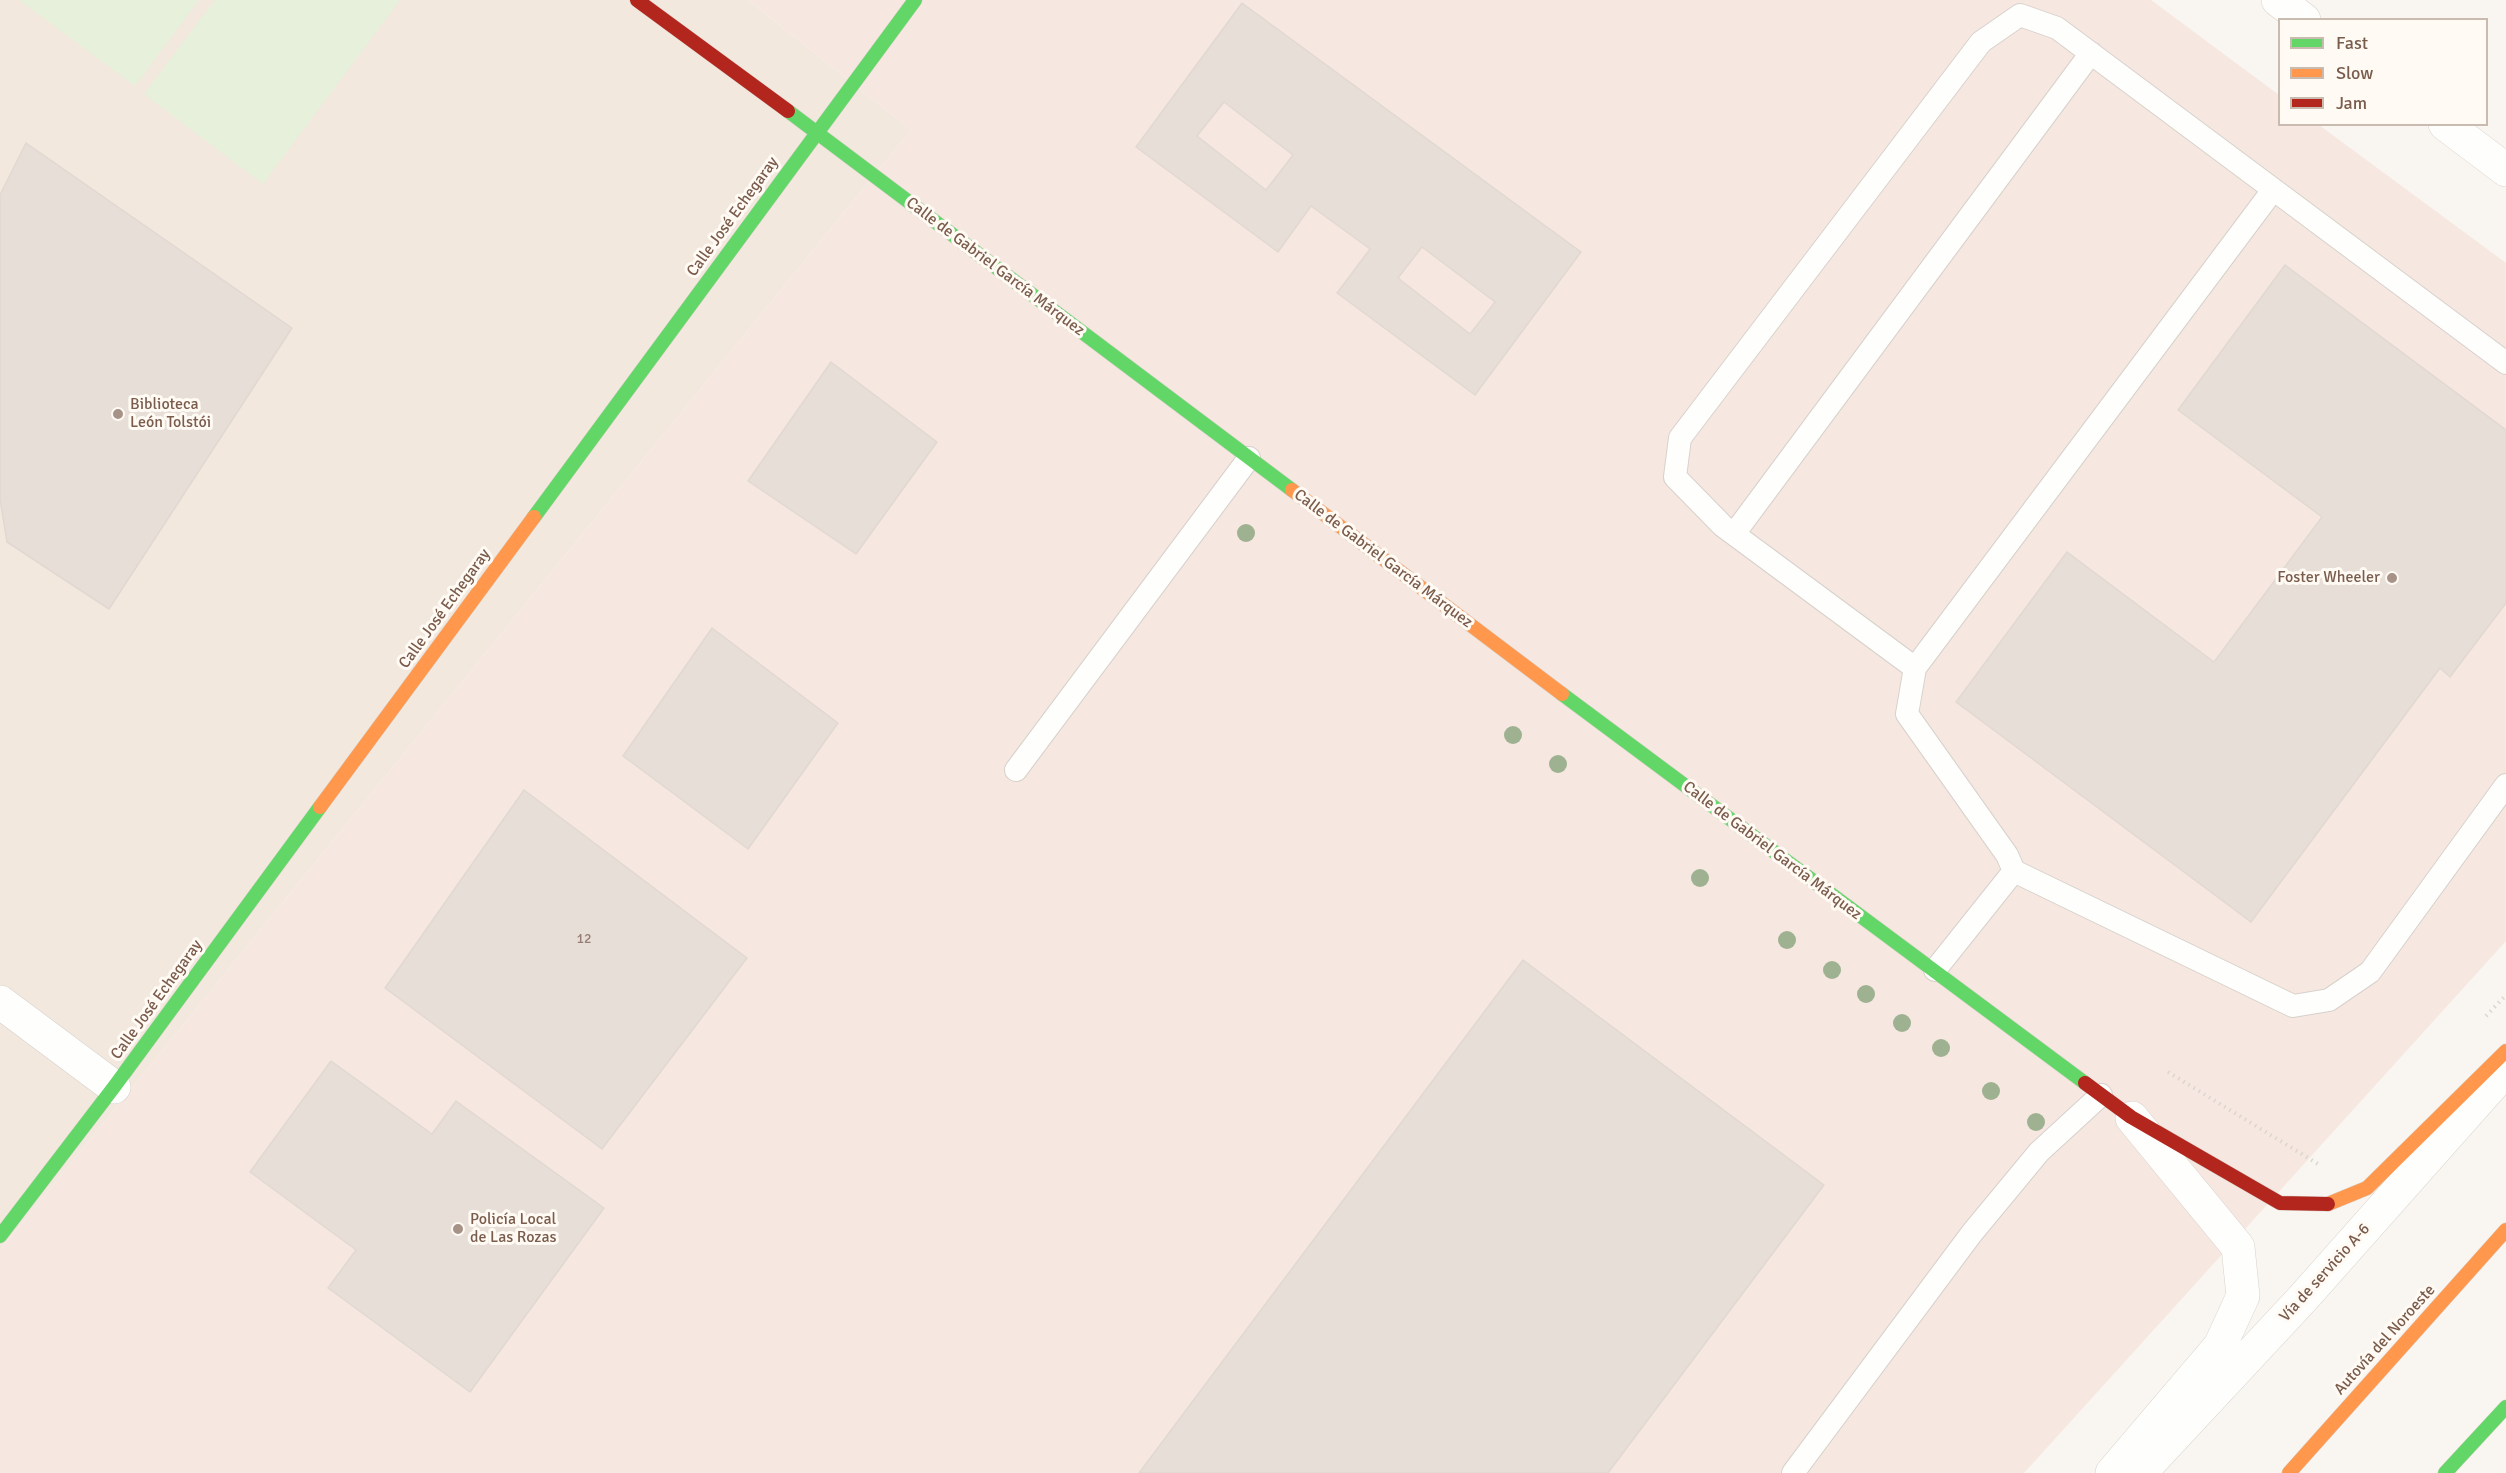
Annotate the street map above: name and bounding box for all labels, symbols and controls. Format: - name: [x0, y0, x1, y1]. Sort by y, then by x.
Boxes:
- legend: [2278, 18, 2488, 126]
- text: Fast: [2336, 32, 2368, 54]
- text: Slow: [2336, 62, 2373, 84]
- text: Jam: [2336, 92, 2367, 114]
- street label: Calle José Echegaray: [683, 153, 783, 281]
- street label: Calle de Gabriel García Márquez: [902, 194, 1088, 340]
- place label: Biblioteca León Tolstói: [130, 395, 211, 433]
- marker: Biblioteca León Tolstói: [111, 407, 125, 421]
- street label: Calle de Gabriel García Márquez: [1290, 486, 1476, 632]
- street label: Calle José Echegaray: [395, 545, 495, 673]
- place label: Foster Wheeler: [2277, 568, 2380, 588]
- marker: Foster Wheeler: [2385, 571, 2399, 585]
- street label: Calle de Gabriel García Márquez: [1679, 778, 1865, 924]
- house number: 12: [576, 931, 592, 947]
- street label: Calle José Echegaray: [107, 936, 207, 1064]
- place label: Policía Local de Las Rozas: [470, 1210, 557, 1248]
- street label: Vía de servicio A-6: [2276, 1220, 2374, 1326]
- marker: Policía Local de Las Rozas: [451, 1222, 465, 1236]
- street label: Autovía del Noroeste: [2331, 1281, 2439, 1399]

